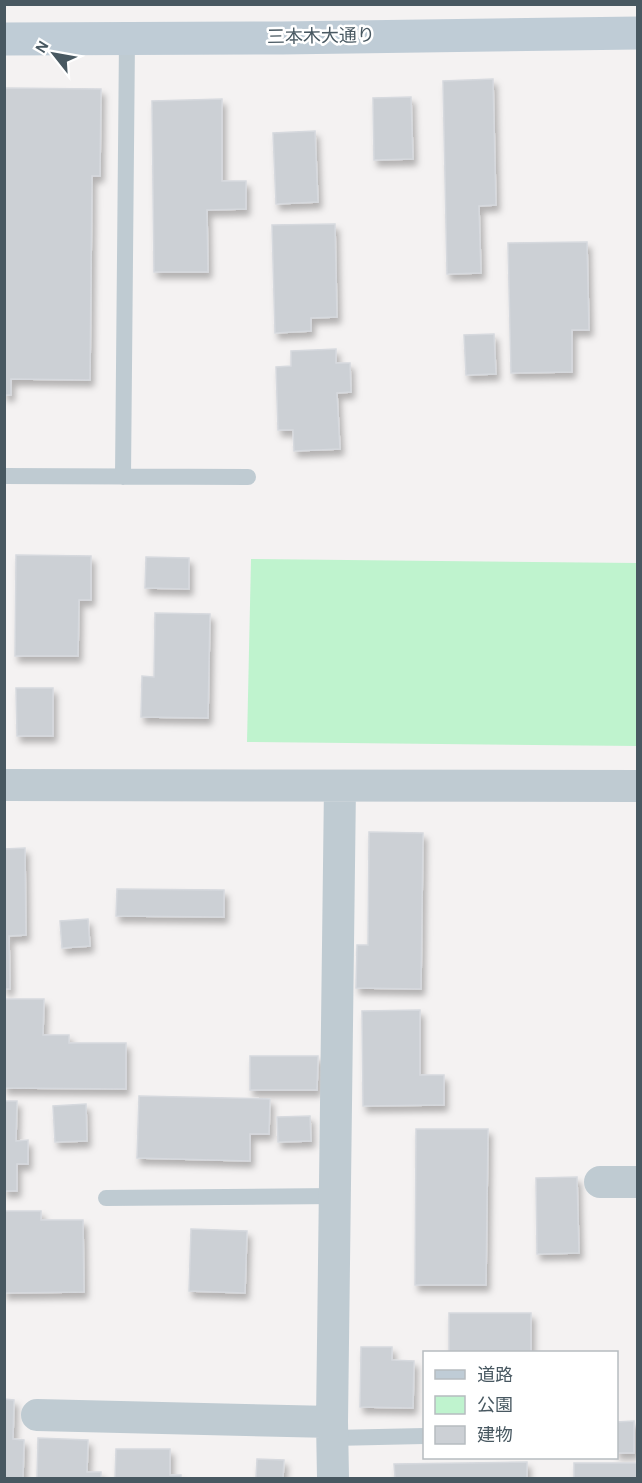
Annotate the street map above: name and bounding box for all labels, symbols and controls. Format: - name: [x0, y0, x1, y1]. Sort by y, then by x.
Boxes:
- north arrow: [24, 24, 84, 84]
- street label: 三本木大通り: [267, 26, 375, 47]
- text: N: [32, 38, 52, 56]
- legend: [423, 1351, 618, 1459]
- text: 道路: [477, 1365, 513, 1385]
- text: 公園: [477, 1396, 513, 1415]
- text: 建物: [477, 1425, 513, 1445]

